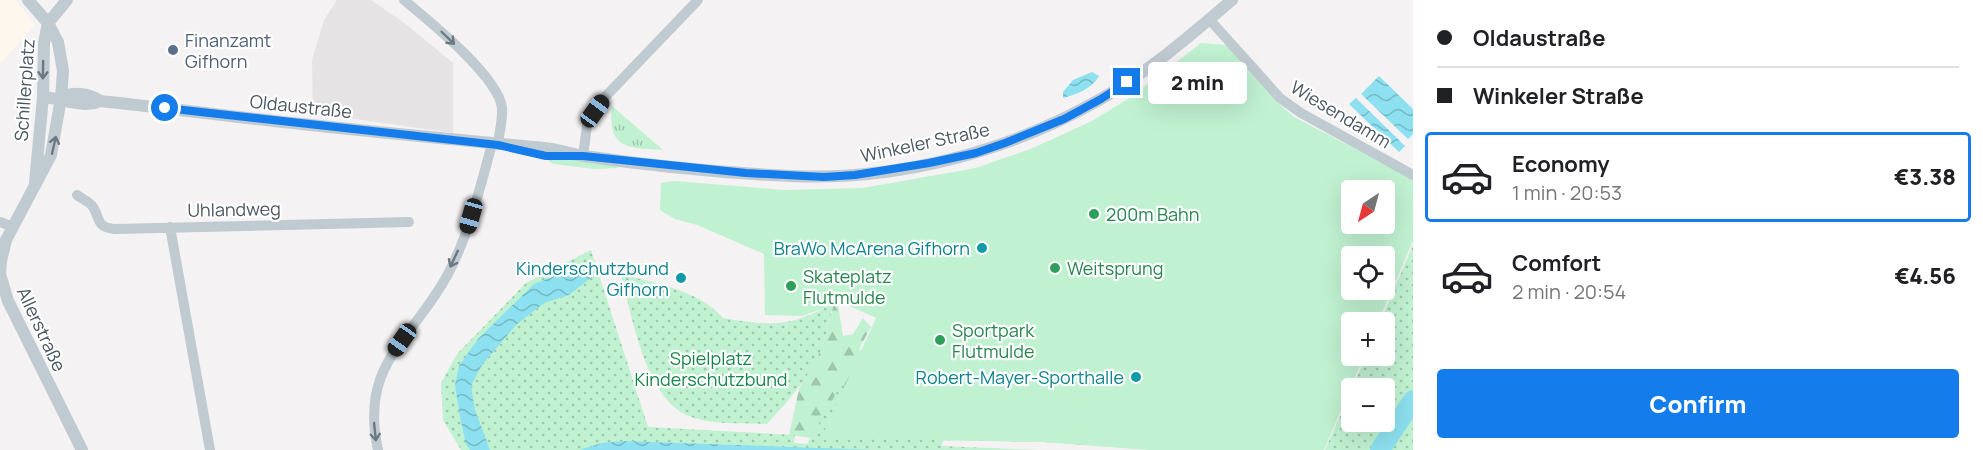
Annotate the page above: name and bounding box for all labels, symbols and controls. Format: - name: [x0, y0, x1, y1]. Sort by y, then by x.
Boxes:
- text: Oldaustraße: [1473, 23, 1605, 53]
- place label: Finanzamt Gifhorn: [185, 28, 271, 73]
- one-way arrow: [440, 31, 455, 45]
- street label: Schillerplatz: [8, 38, 40, 142]
- marker: Finanzamt Gifhorn: [166, 43, 180, 57]
- one-way arrow: [38, 60, 49, 80]
- callout: 2 min: [1148, 61, 1247, 103]
- route end: [1113, 68, 1140, 95]
- text: 2 min: [1171, 69, 1224, 96]
- street label: Wiesendamm: [1287, 75, 1395, 153]
- text: Winkeler Straße: [1473, 81, 1644, 111]
- street label: Oldaustraße: [249, 89, 353, 123]
- car: [577, 91, 613, 131]
- route start: [151, 94, 178, 121]
- street label: Winkeler Straße: [858, 117, 992, 167]
- one-way arrow: [48, 136, 60, 155]
- text: Economy: [1512, 149, 1610, 179]
- icon: car: [1440, 150, 1494, 204]
- text: €3.38: [1894, 162, 1956, 192]
- text: 1 min · 20:53: [1512, 179, 1622, 206]
- north arrow: [1341, 180, 1395, 234]
- map controls: [1341, 180, 1395, 432]
- street label: Uhlandweg: [187, 196, 281, 222]
- car: [457, 196, 485, 236]
- place label: 200m Bahn: [1106, 202, 1200, 226]
- marker: 200m Bahn: [1087, 207, 1101, 221]
- place label: BraWo McArena Gifhorn: [774, 236, 970, 260]
- marker: BraWo McArena Gifhorn: [975, 241, 989, 255]
- button: locate: [1341, 246, 1395, 300]
- text: Comfort: [1512, 248, 1601, 278]
- icon: car: [1440, 249, 1494, 303]
- one-way arrow: [448, 250, 460, 268]
- place label: Kinderschutzbund Gifhorn: [516, 256, 669, 301]
- place label: Weitsprung: [1067, 256, 1163, 280]
- marker: Weitsprung: [1048, 261, 1062, 275]
- text: €4.56: [1894, 261, 1956, 291]
- place label: Skateplatz Flutmulde: [803, 264, 892, 309]
- marker: Kinderschutzbund Gifhorn: [674, 271, 688, 285]
- text: 2 min · 20:54: [1512, 278, 1626, 305]
- marker: Skateplatz Flutmulde: [784, 279, 798, 293]
- street label: Allerstraße: [12, 283, 72, 375]
- button: +: [1341, 312, 1395, 366]
- place label: Sportpark Flutmulde: [952, 318, 1035, 363]
- car: [384, 320, 420, 360]
- marker: Sportpark Flutmulde: [933, 333, 947, 347]
- park label: Spielplatz Kinderschutzbund: [634, 346, 788, 391]
- place label: Robert-Mayer-Sporthalle: [916, 365, 1124, 389]
- button: Confirm: [1437, 369, 1959, 438]
- marker: Robert-Mayer-Sporthalle: [1129, 370, 1143, 384]
- button: −: [1341, 378, 1395, 432]
- one-way arrow: [370, 421, 381, 441]

